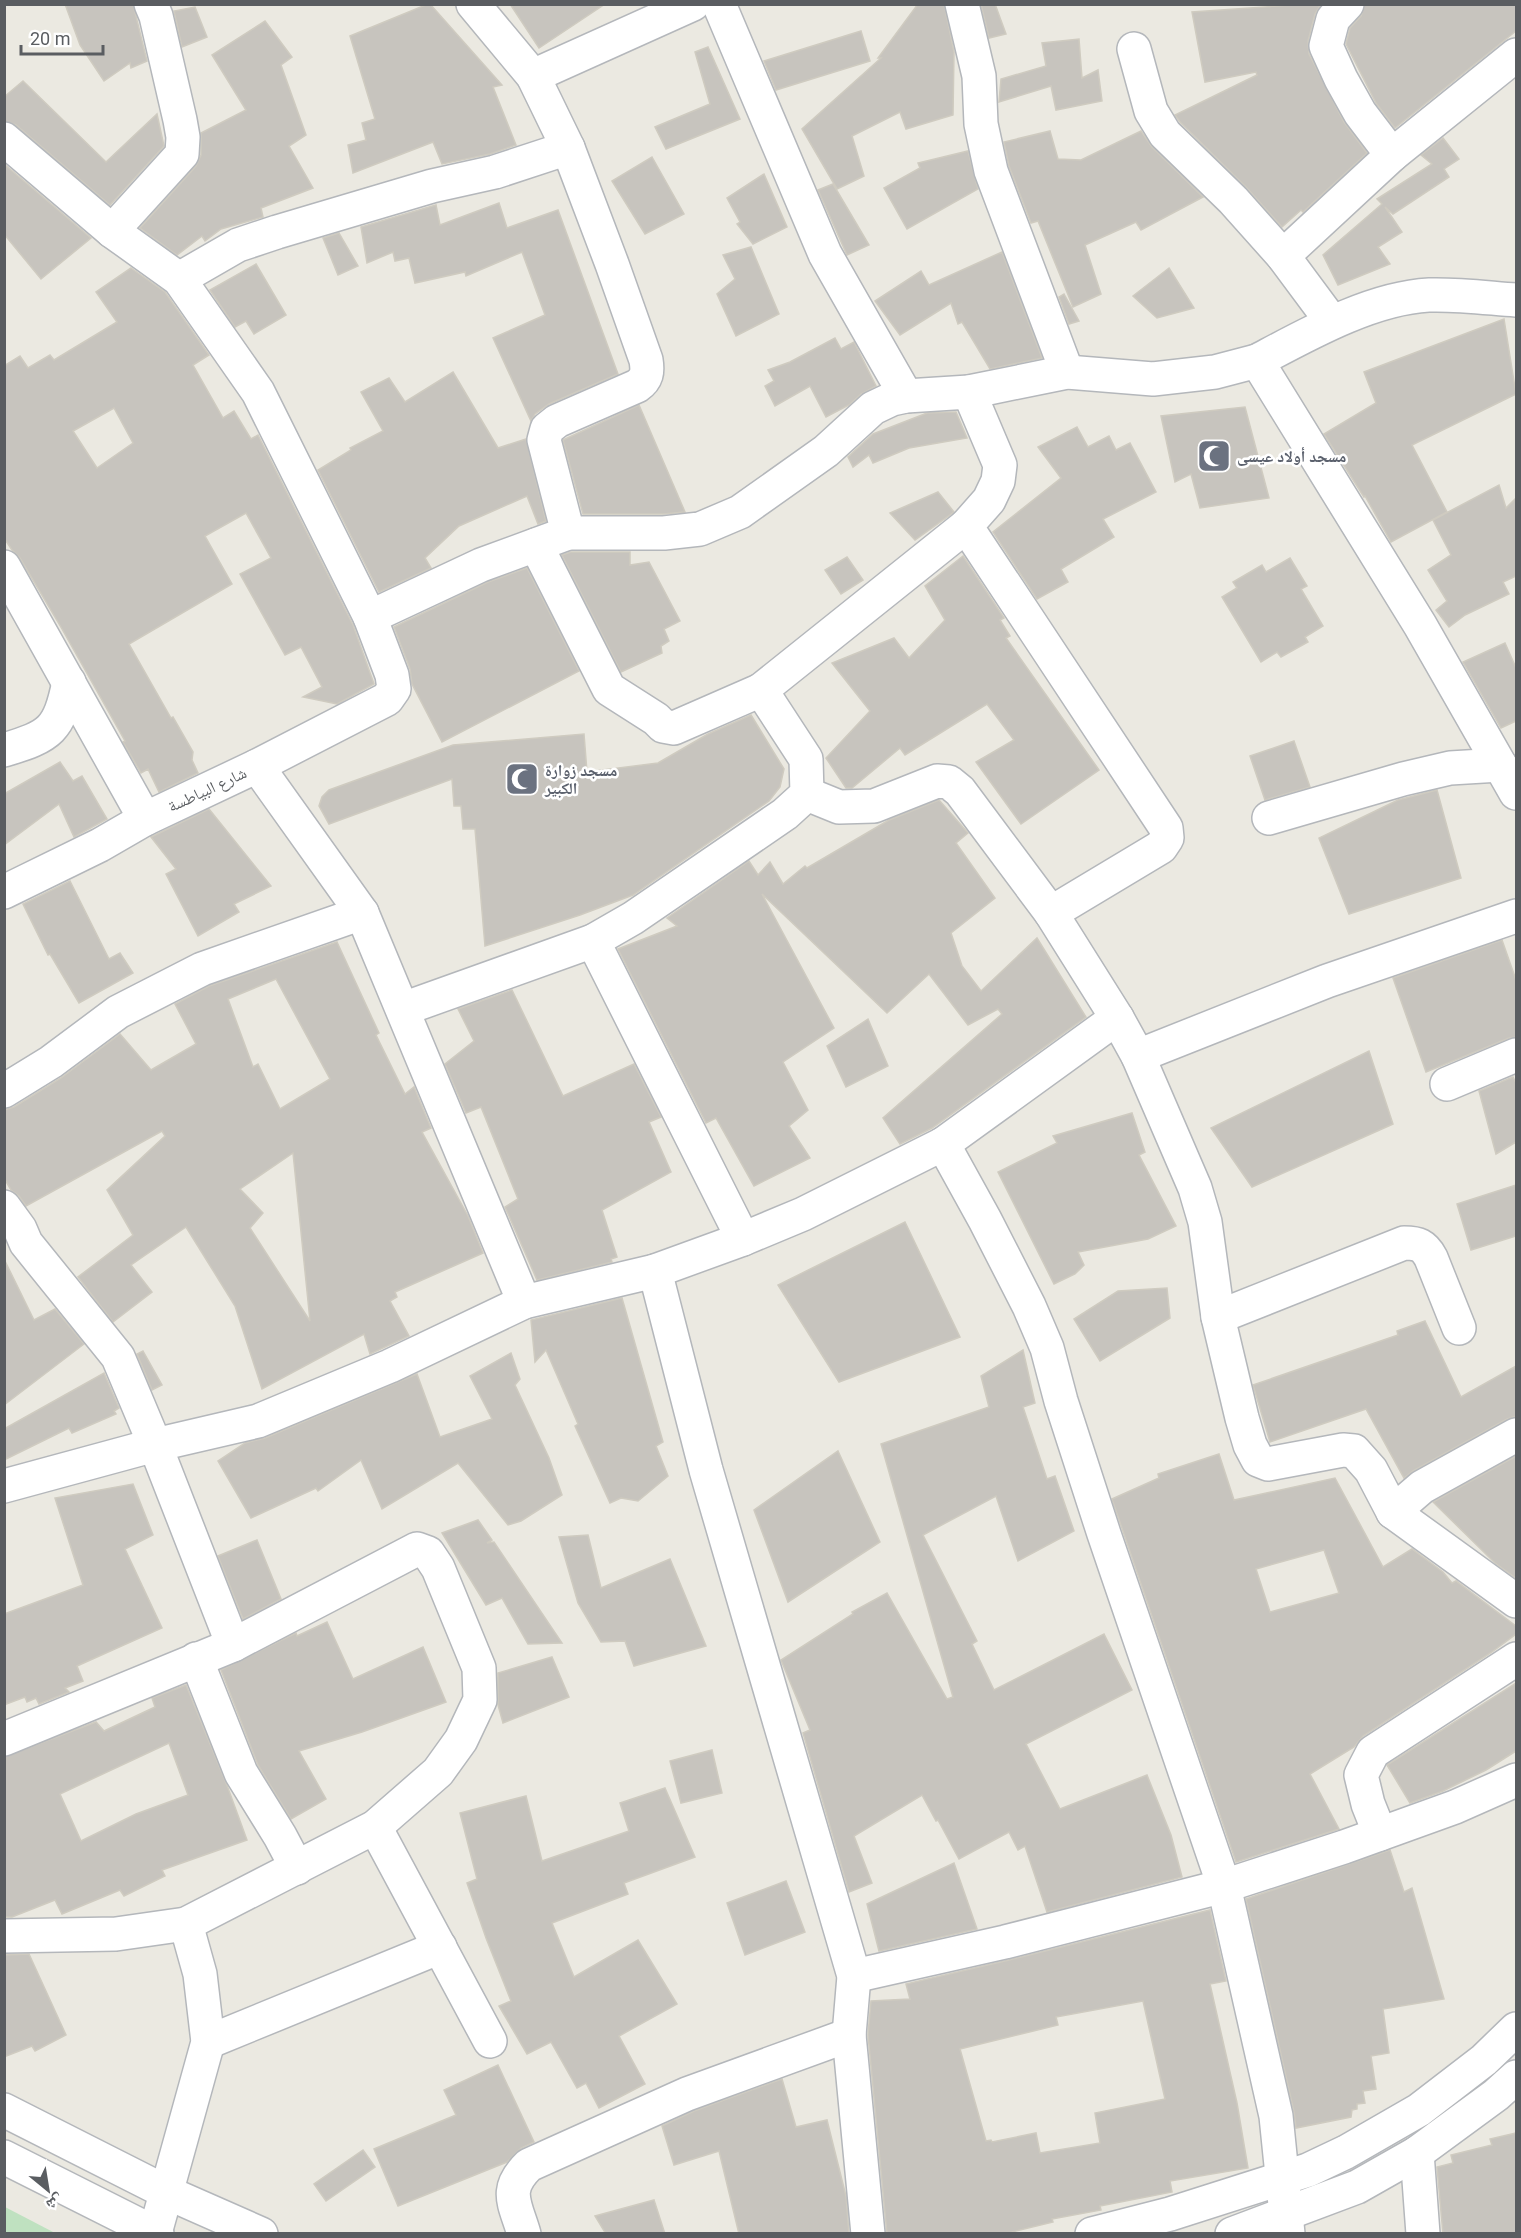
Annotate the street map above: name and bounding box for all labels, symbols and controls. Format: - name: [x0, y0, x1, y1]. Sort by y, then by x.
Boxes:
- scale bar: [21, 18, 104, 56]
- text: 20 m: [30, 28, 70, 49]
- mosque icon: مسجد أولاد عيسى: [1196, 438, 1232, 474]
- place label: مسجد أولاد عيسى: [1237, 447, 1346, 466]
- mosque icon: مسجد زوارة الكبير: [504, 761, 540, 797]
- place label: مسجد زوارة الكبير: [544, 761, 617, 798]
- street label: شارع البياطسة: [165, 763, 250, 817]
- north arrow: [18, 2160, 78, 2220]
- text: ش: [43, 2190, 67, 2215]

